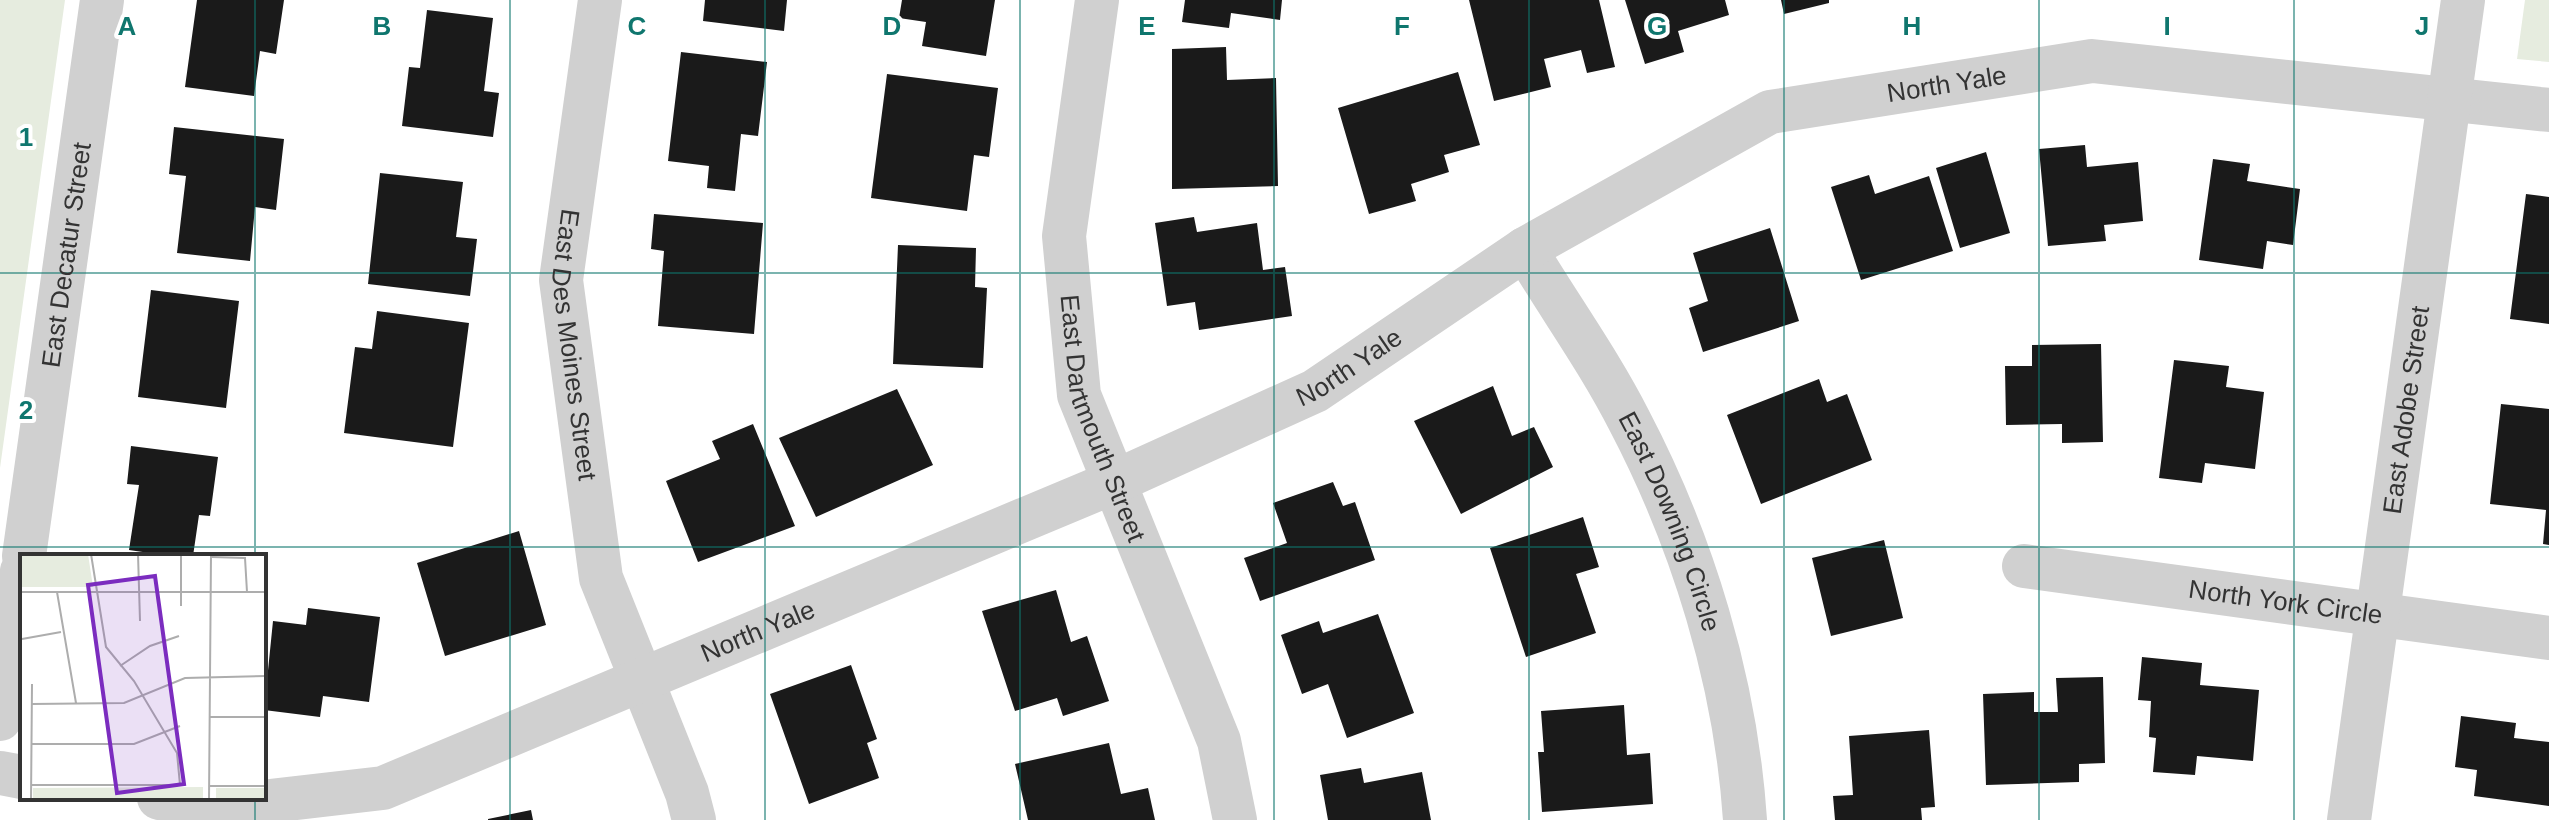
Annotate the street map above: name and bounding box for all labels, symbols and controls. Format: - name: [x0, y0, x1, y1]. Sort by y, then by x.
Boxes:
- text: A: [118, 11, 137, 41]
- text: B: [373, 11, 391, 41]
- text: C: [628, 11, 647, 41]
- text: D: [883, 11, 901, 41]
- text: E: [1138, 11, 1156, 41]
- text: F: [1394, 11, 1410, 41]
- text: G: [1647, 11, 1667, 41]
- text: H: [1903, 11, 1921, 41]
- text: I: [2163, 11, 2171, 41]
- text: J: [2415, 11, 2429, 41]
- street label: North Yale: [1885, 60, 2009, 108]
- text: 1: [19, 122, 33, 152]
- street label: East Decatur Street: [36, 140, 97, 369]
- street label: East Des Moines Street: [545, 207, 603, 483]
- street label: East Dartmouth Street: [1055, 293, 1152, 547]
- street label: East Adobe Street: [2377, 303, 2435, 516]
- street label: North Yale: [1291, 322, 1407, 413]
- text: 2: [19, 395, 33, 425]
- street label: East Downing Circle: [1612, 407, 1727, 635]
- inset map: [20, 554, 266, 800]
- street label: North York Circle: [2187, 574, 2384, 630]
- street label: North Yale: [696, 594, 819, 668]

